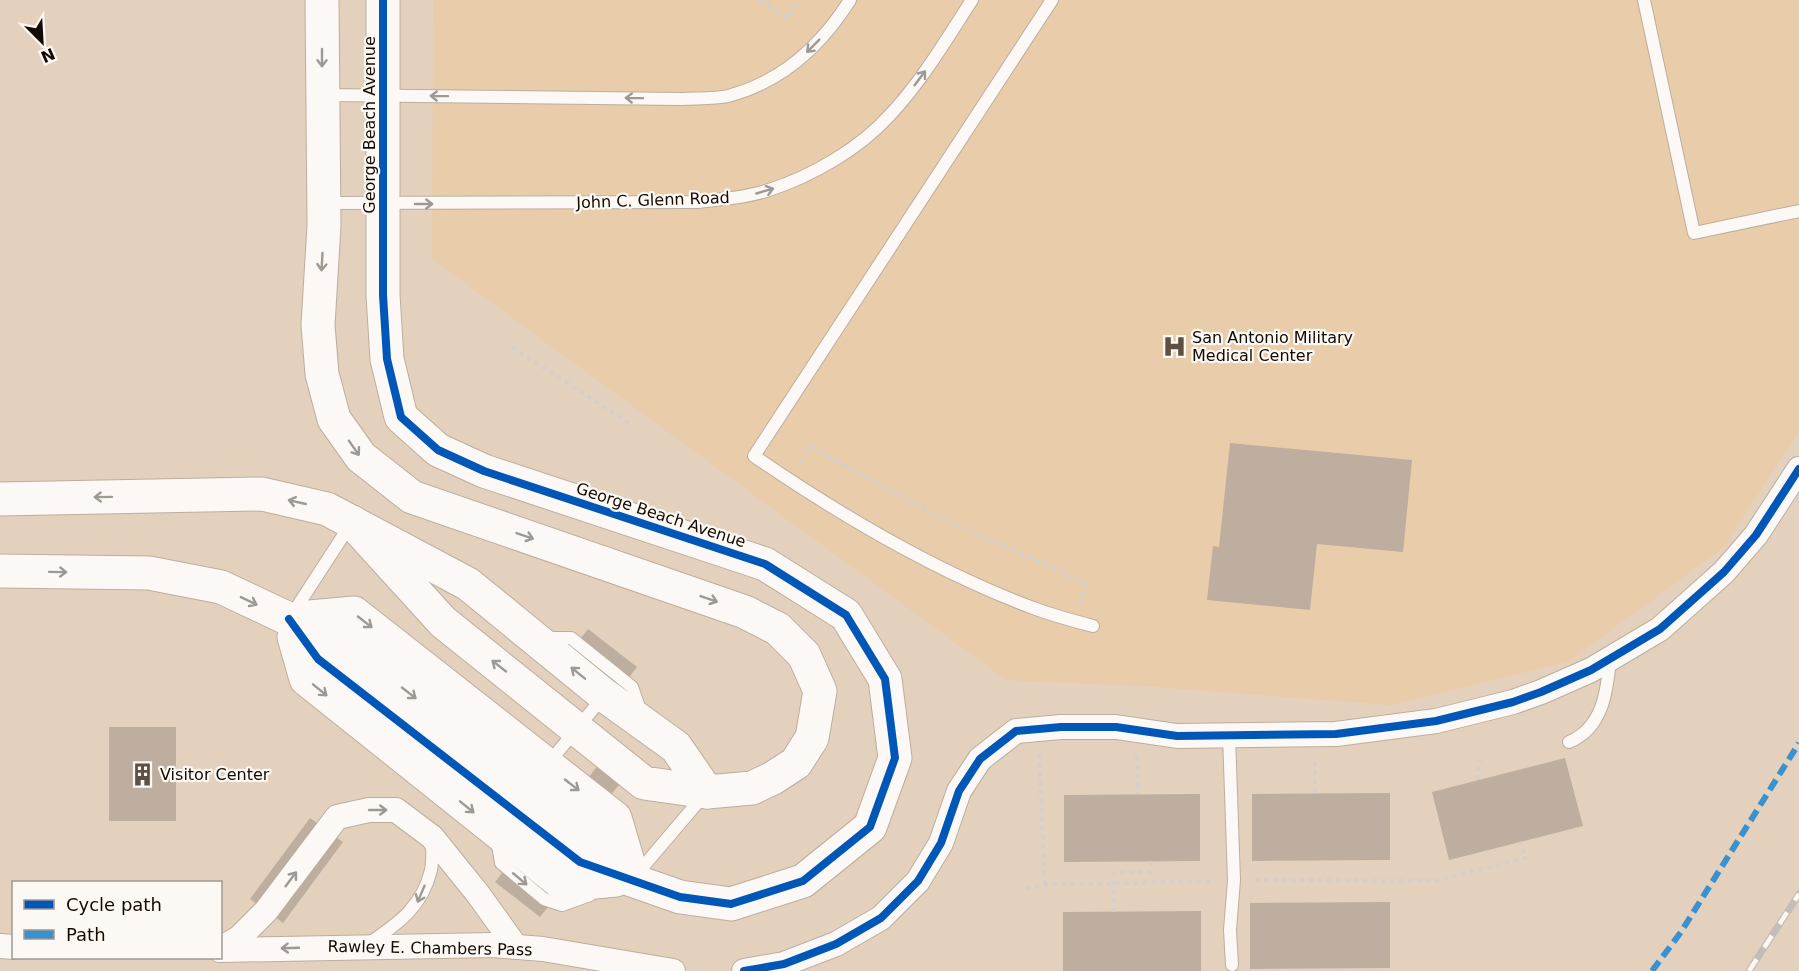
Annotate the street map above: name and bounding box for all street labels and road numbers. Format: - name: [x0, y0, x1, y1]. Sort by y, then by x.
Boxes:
- street label: George Beach Avenue: [360, 36, 379, 214]
- street label: John C. Glenn Road: [575, 188, 730, 212]
- street label: George Beach Avenue: [574, 479, 748, 551]
- street label: Rawley E. Chambers Pass: [327, 937, 533, 959]

